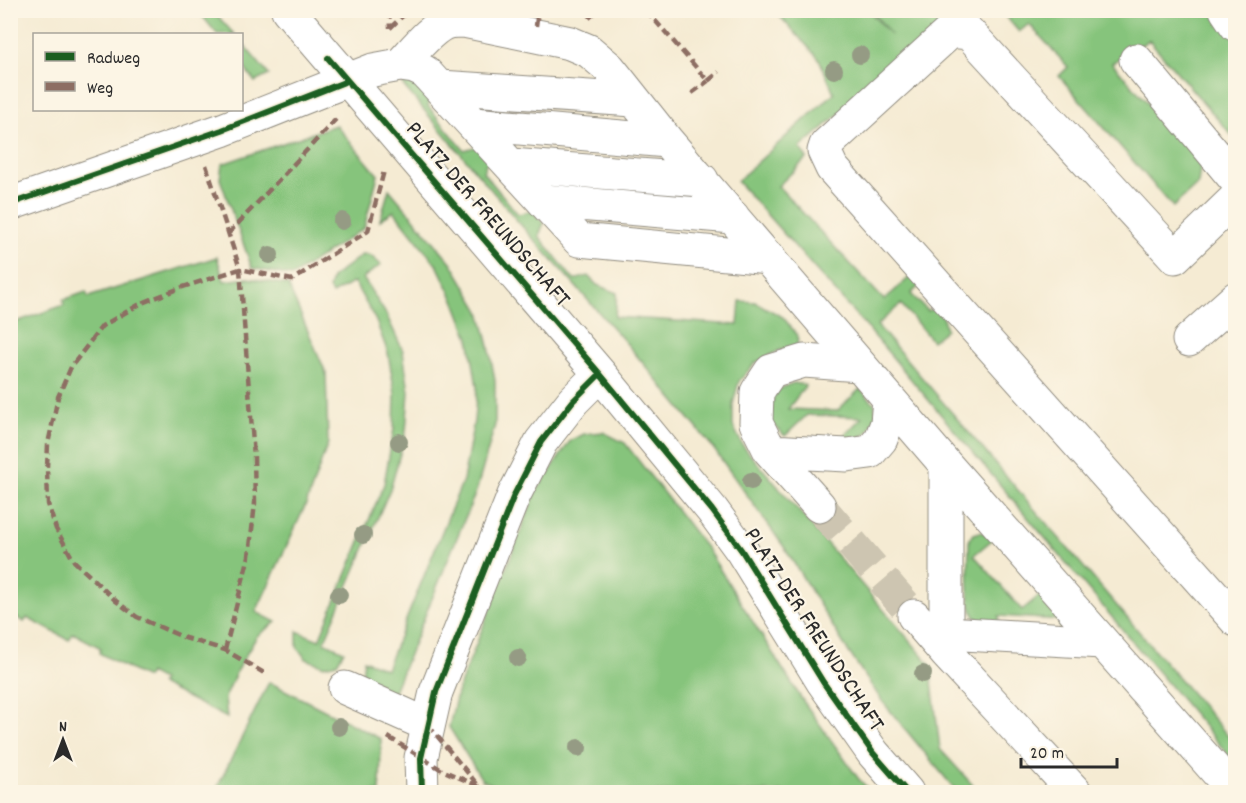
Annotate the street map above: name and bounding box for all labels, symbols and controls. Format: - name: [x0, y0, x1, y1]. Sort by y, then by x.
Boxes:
- legend: [33, 33, 243, 111]
- text: Radweg: [87, 47, 140, 72]
- text: Weg: [87, 77, 113, 102]
- street label: PLATZ DER FREUNDSCHAFT: [396, 114, 578, 316]
- street label: PLATZ DER FREUNDSCHAFT: [734, 521, 892, 739]
- north arrow: [33, 710, 93, 770]
- text: N: [59, 716, 67, 739]
- scale bar: [1021, 731, 1117, 769]
- text: 20 m: [1030, 742, 1064, 767]

